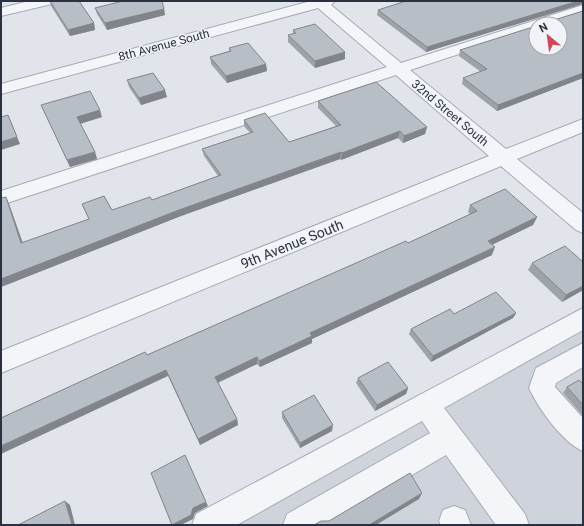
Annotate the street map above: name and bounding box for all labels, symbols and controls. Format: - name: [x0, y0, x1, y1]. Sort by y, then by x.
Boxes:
- north arrow: [528, 16, 568, 56]
- text: N: [537, 20, 550, 35]
- street label: 8th Avenue South: [117, 26, 211, 64]
- street label: 32nd Street South: [409, 77, 491, 149]
- street label: 9th Avenue South: [238, 216, 346, 272]

